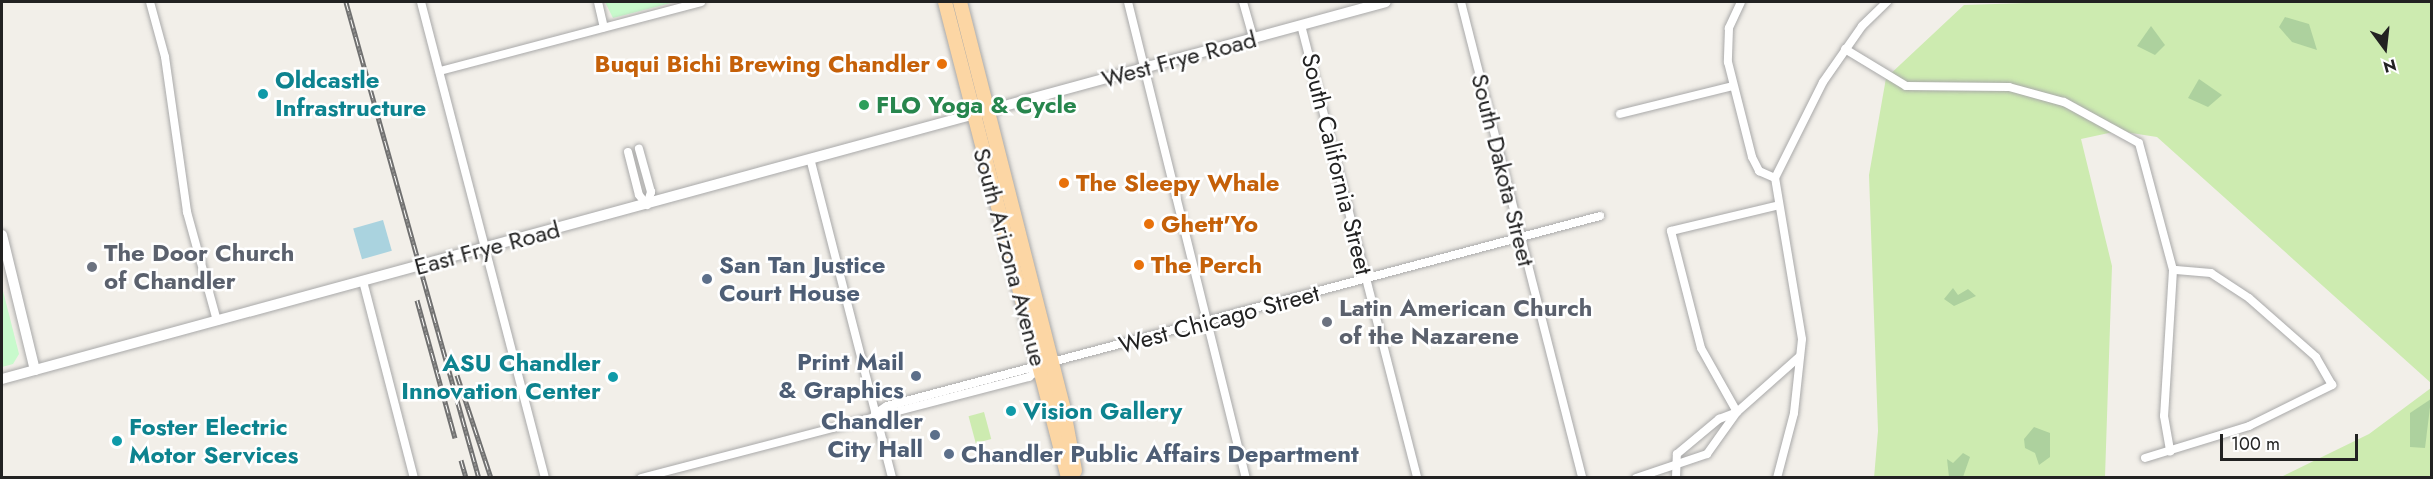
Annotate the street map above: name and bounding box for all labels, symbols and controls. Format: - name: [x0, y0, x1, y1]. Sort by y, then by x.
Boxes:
- north arrow: [2355, 18, 2415, 78]
- street label: West Frye Road: [1099, 25, 1259, 93]
- place label: Buqui Bichi Brewing Chandler: [594, 50, 930, 78]
- street label: South California Street: [1296, 50, 1378, 278]
- text: N: [2381, 53, 2399, 79]
- marker: Buqui Bichi Brewing Chandler: [935, 57, 949, 71]
- place label: Oldcastle Infrastructure: [275, 66, 426, 122]
- street label: South Dakota Street: [1465, 71, 1541, 269]
- marker: Oldcastle Infrastructure: [256, 87, 270, 101]
- place label: FLO Yoga & Cycle: [876, 91, 1077, 119]
- marker: FLO Yoga & Cycle: [857, 98, 871, 112]
- street label: South Arizona Avenue: [967, 145, 1053, 369]
- place label: The Sleepy Whale: [1076, 169, 1280, 197]
- marker: The Sleepy Whale: [1057, 176, 1071, 190]
- place label: Ghett'Yo: [1161, 210, 1258, 238]
- street label: East Frye Road: [411, 215, 563, 281]
- marker: Ghett'Yo: [1142, 217, 1156, 231]
- place label: The Door Church of Chandler: [104, 239, 294, 295]
- place label: San Tan Justice Court House: [719, 251, 885, 307]
- place label: The Perch: [1151, 251, 1262, 279]
- marker: The Perch: [1132, 258, 1146, 272]
- marker: The Door Church of Chandler: [85, 260, 99, 274]
- marker: San Tan Justice Court House: [700, 272, 714, 286]
- street label: West Chicago Street: [1116, 278, 1322, 360]
- place label: Latin American Church of the Nazarene: [1339, 294, 1593, 350]
- marker: Latin American Church of the Nazarene: [1320, 315, 1334, 329]
- place label: Print Mail & Graphics: [779, 348, 904, 404]
- place label: ASU Chandler Innovation Center: [401, 349, 601, 405]
- marker: Print Mail & Graphics: [909, 369, 923, 383]
- marker: ASU Chandler Innovation Center: [606, 370, 620, 384]
- place label: Vision Gallery: [1023, 397, 1182, 425]
- marker: Vision Gallery: [1004, 404, 1018, 418]
- place label: Chandler City Hall: [821, 407, 923, 463]
- place label: Foster Electric Motor Services: [129, 413, 299, 469]
- scale bar: [2223, 422, 2361, 460]
- marker: Chandler City Hall: [928, 428, 942, 442]
- text: 100 m: [2231, 431, 2280, 457]
- marker: Foster Electric Motor Services: [110, 434, 124, 448]
- place label: Chandler Public Affairs Department: [961, 440, 1359, 468]
- marker: Chandler Public Affairs Department: [942, 447, 956, 461]

